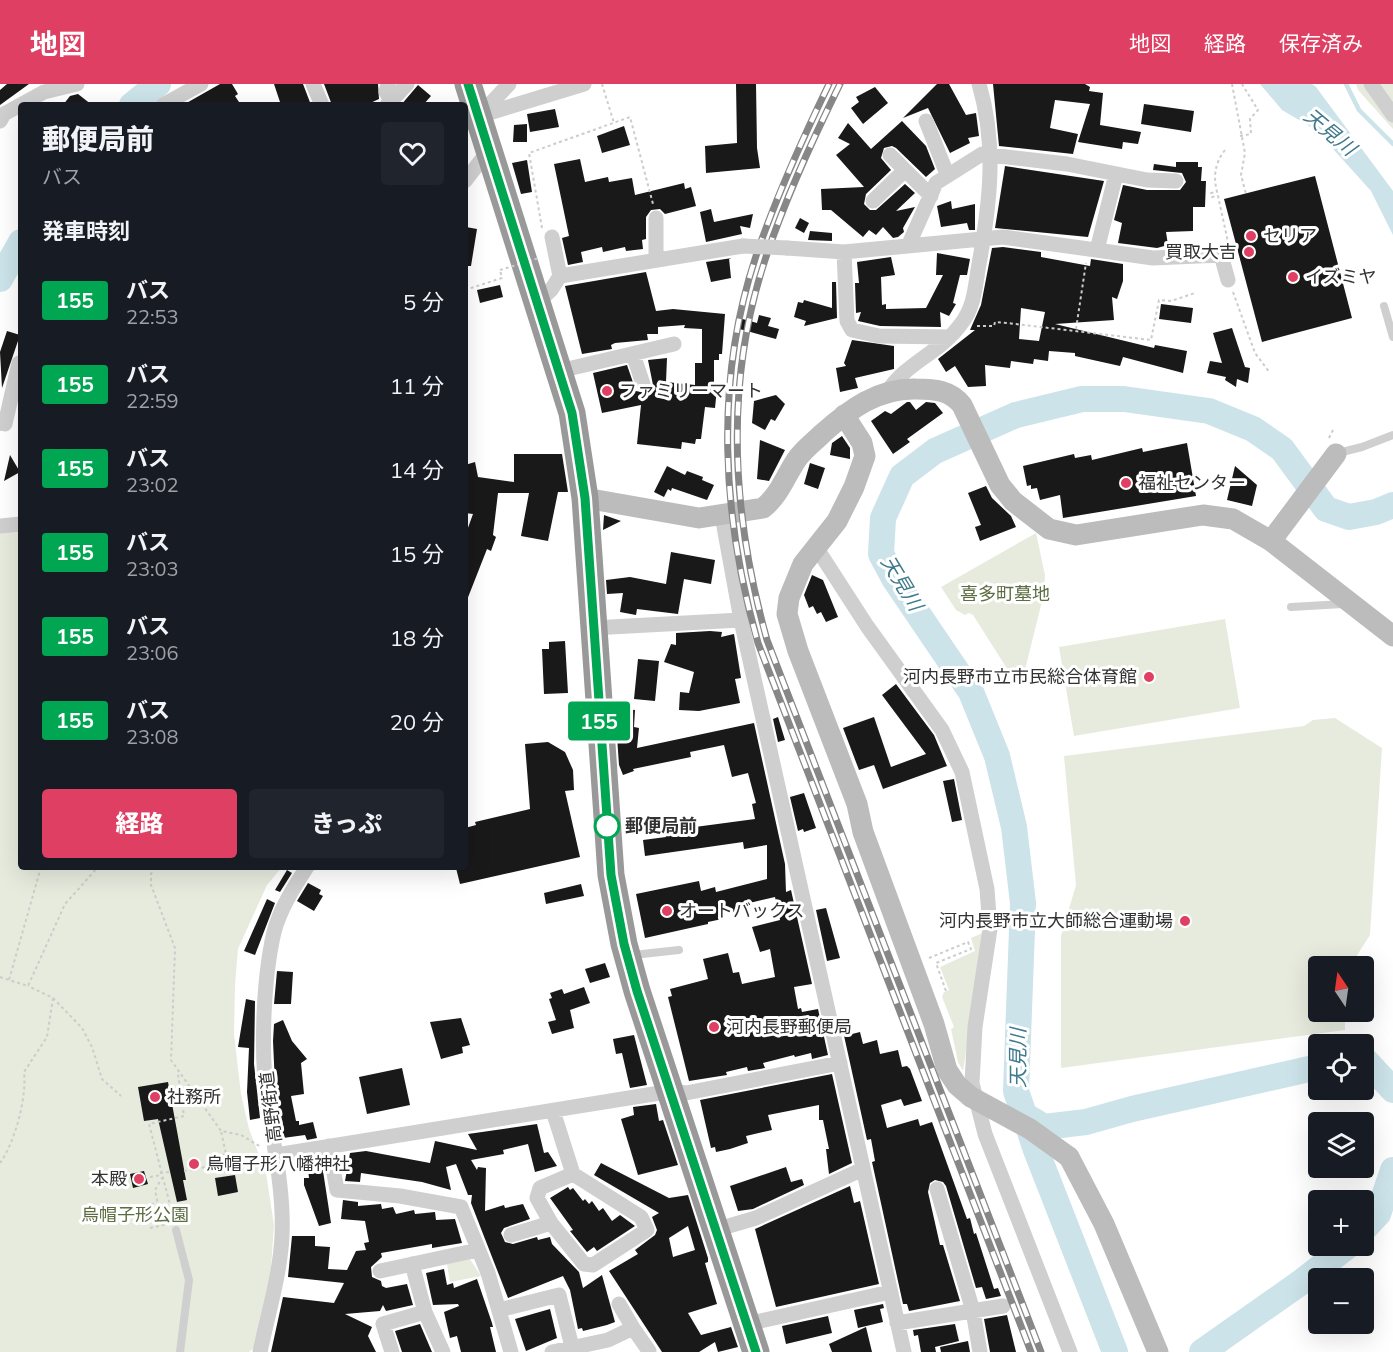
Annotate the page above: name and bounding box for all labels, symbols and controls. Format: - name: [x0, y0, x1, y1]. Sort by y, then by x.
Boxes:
- text: 地図: [30, 26, 86, 61]
- text: 地図: [1129, 30, 1171, 56]
- text: 経路: [1204, 30, 1246, 56]
- text: 保存済み: [1279, 30, 1363, 56]
- water label: 天見川: [1299, 103, 1363, 162]
- text: 郵便局前: [42, 121, 154, 156]
- button: heart: [381, 122, 444, 185]
- text: バス: [42, 164, 82, 189]
- text: 発車時刻: [42, 217, 130, 245]
- place label: セリア: [1263, 224, 1317, 247]
- marker: セリア: [1244, 229, 1258, 243]
- place label: 買取大吉: [1165, 240, 1237, 263]
- marker: 買取大吉: [1242, 245, 1256, 259]
- place label: イズミヤ: [1305, 265, 1376, 288]
- marker: イズミヤ: [1286, 270, 1300, 284]
- text: バス: [126, 276, 170, 304]
- text: 155: [56, 287, 94, 313]
- text: 5 分: [403, 288, 444, 316]
- text: 22:53: [126, 304, 179, 329]
- text: バス: [126, 360, 170, 388]
- text: 155: [56, 371, 94, 397]
- text: 11 分: [390, 372, 444, 400]
- place label: ファミリーマート: [619, 379, 763, 402]
- marker: ファミリーマート: [600, 384, 614, 398]
- text: 22:59: [126, 388, 179, 413]
- text: バス: [126, 444, 170, 472]
- text: 155: [56, 455, 94, 481]
- text: 14 分: [390, 456, 444, 484]
- place label: 福祉センター: [1138, 471, 1246, 494]
- text: 23:02: [126, 472, 179, 497]
- marker: 福祉センター: [1119, 476, 1133, 490]
- text: バス: [126, 528, 170, 556]
- text: 155: [56, 539, 94, 565]
- text: 15 分: [390, 540, 444, 568]
- water label: 天見川: [876, 551, 930, 617]
- text: 23:03: [126, 556, 179, 581]
- park label: 喜多町墓地: [960, 582, 1050, 605]
- text: バス: [126, 612, 170, 640]
- text: 155: [56, 623, 94, 649]
- text: 18 分: [390, 624, 444, 652]
- text: 23:06: [126, 640, 179, 665]
- place label: 河内長野市立市民総合体育館: [903, 665, 1137, 688]
- marker: 河内長野市立市民総合体育館: [1142, 670, 1156, 684]
- text: バス: [126, 696, 170, 724]
- line badge: 155: [564, 702, 634, 740]
- text: 155: [56, 707, 94, 733]
- text: 20 分: [390, 708, 444, 736]
- text: 155: [580, 708, 618, 734]
- text: 23:08: [126, 724, 179, 749]
- button: 経路: [42, 789, 237, 858]
- button: きっぷ: [249, 789, 444, 858]
- marker: 郵便局前: [594, 813, 620, 839]
- place label: 郵便局前: [625, 814, 697, 837]
- place label: オートバックス: [679, 899, 804, 922]
- marker: オートバックス: [660, 904, 674, 918]
- place label: 河内長野市立大師総合運動場: [939, 909, 1173, 932]
- marker: 河内長野市立大師総合運動場: [1178, 914, 1192, 928]
- north arrow: [1308, 956, 1374, 1022]
- map controls: [1308, 956, 1374, 1334]
- place label: 河内長野郵便局: [726, 1015, 852, 1038]
- marker: 河内長野郵便局: [707, 1020, 721, 1034]
- water label: 天見川: [1005, 1026, 1030, 1088]
- button: locate: [1308, 1034, 1374, 1100]
- street label: 高野街道: [255, 1070, 286, 1144]
- place label: 社務所: [167, 1085, 221, 1108]
- marker: 社務所: [148, 1090, 162, 1104]
- button: layers: [1308, 1112, 1374, 1178]
- place label: 烏帽子形八幡神社: [206, 1152, 350, 1175]
- marker: 烏帽子形八幡神社: [187, 1157, 201, 1171]
- place label: 本殿: [91, 1167, 127, 1190]
- marker: 本殿: [132, 1172, 146, 1186]
- button: +: [1308, 1190, 1374, 1256]
- park label: 烏帽子形公園: [81, 1203, 189, 1226]
- button: −: [1308, 1268, 1374, 1334]

